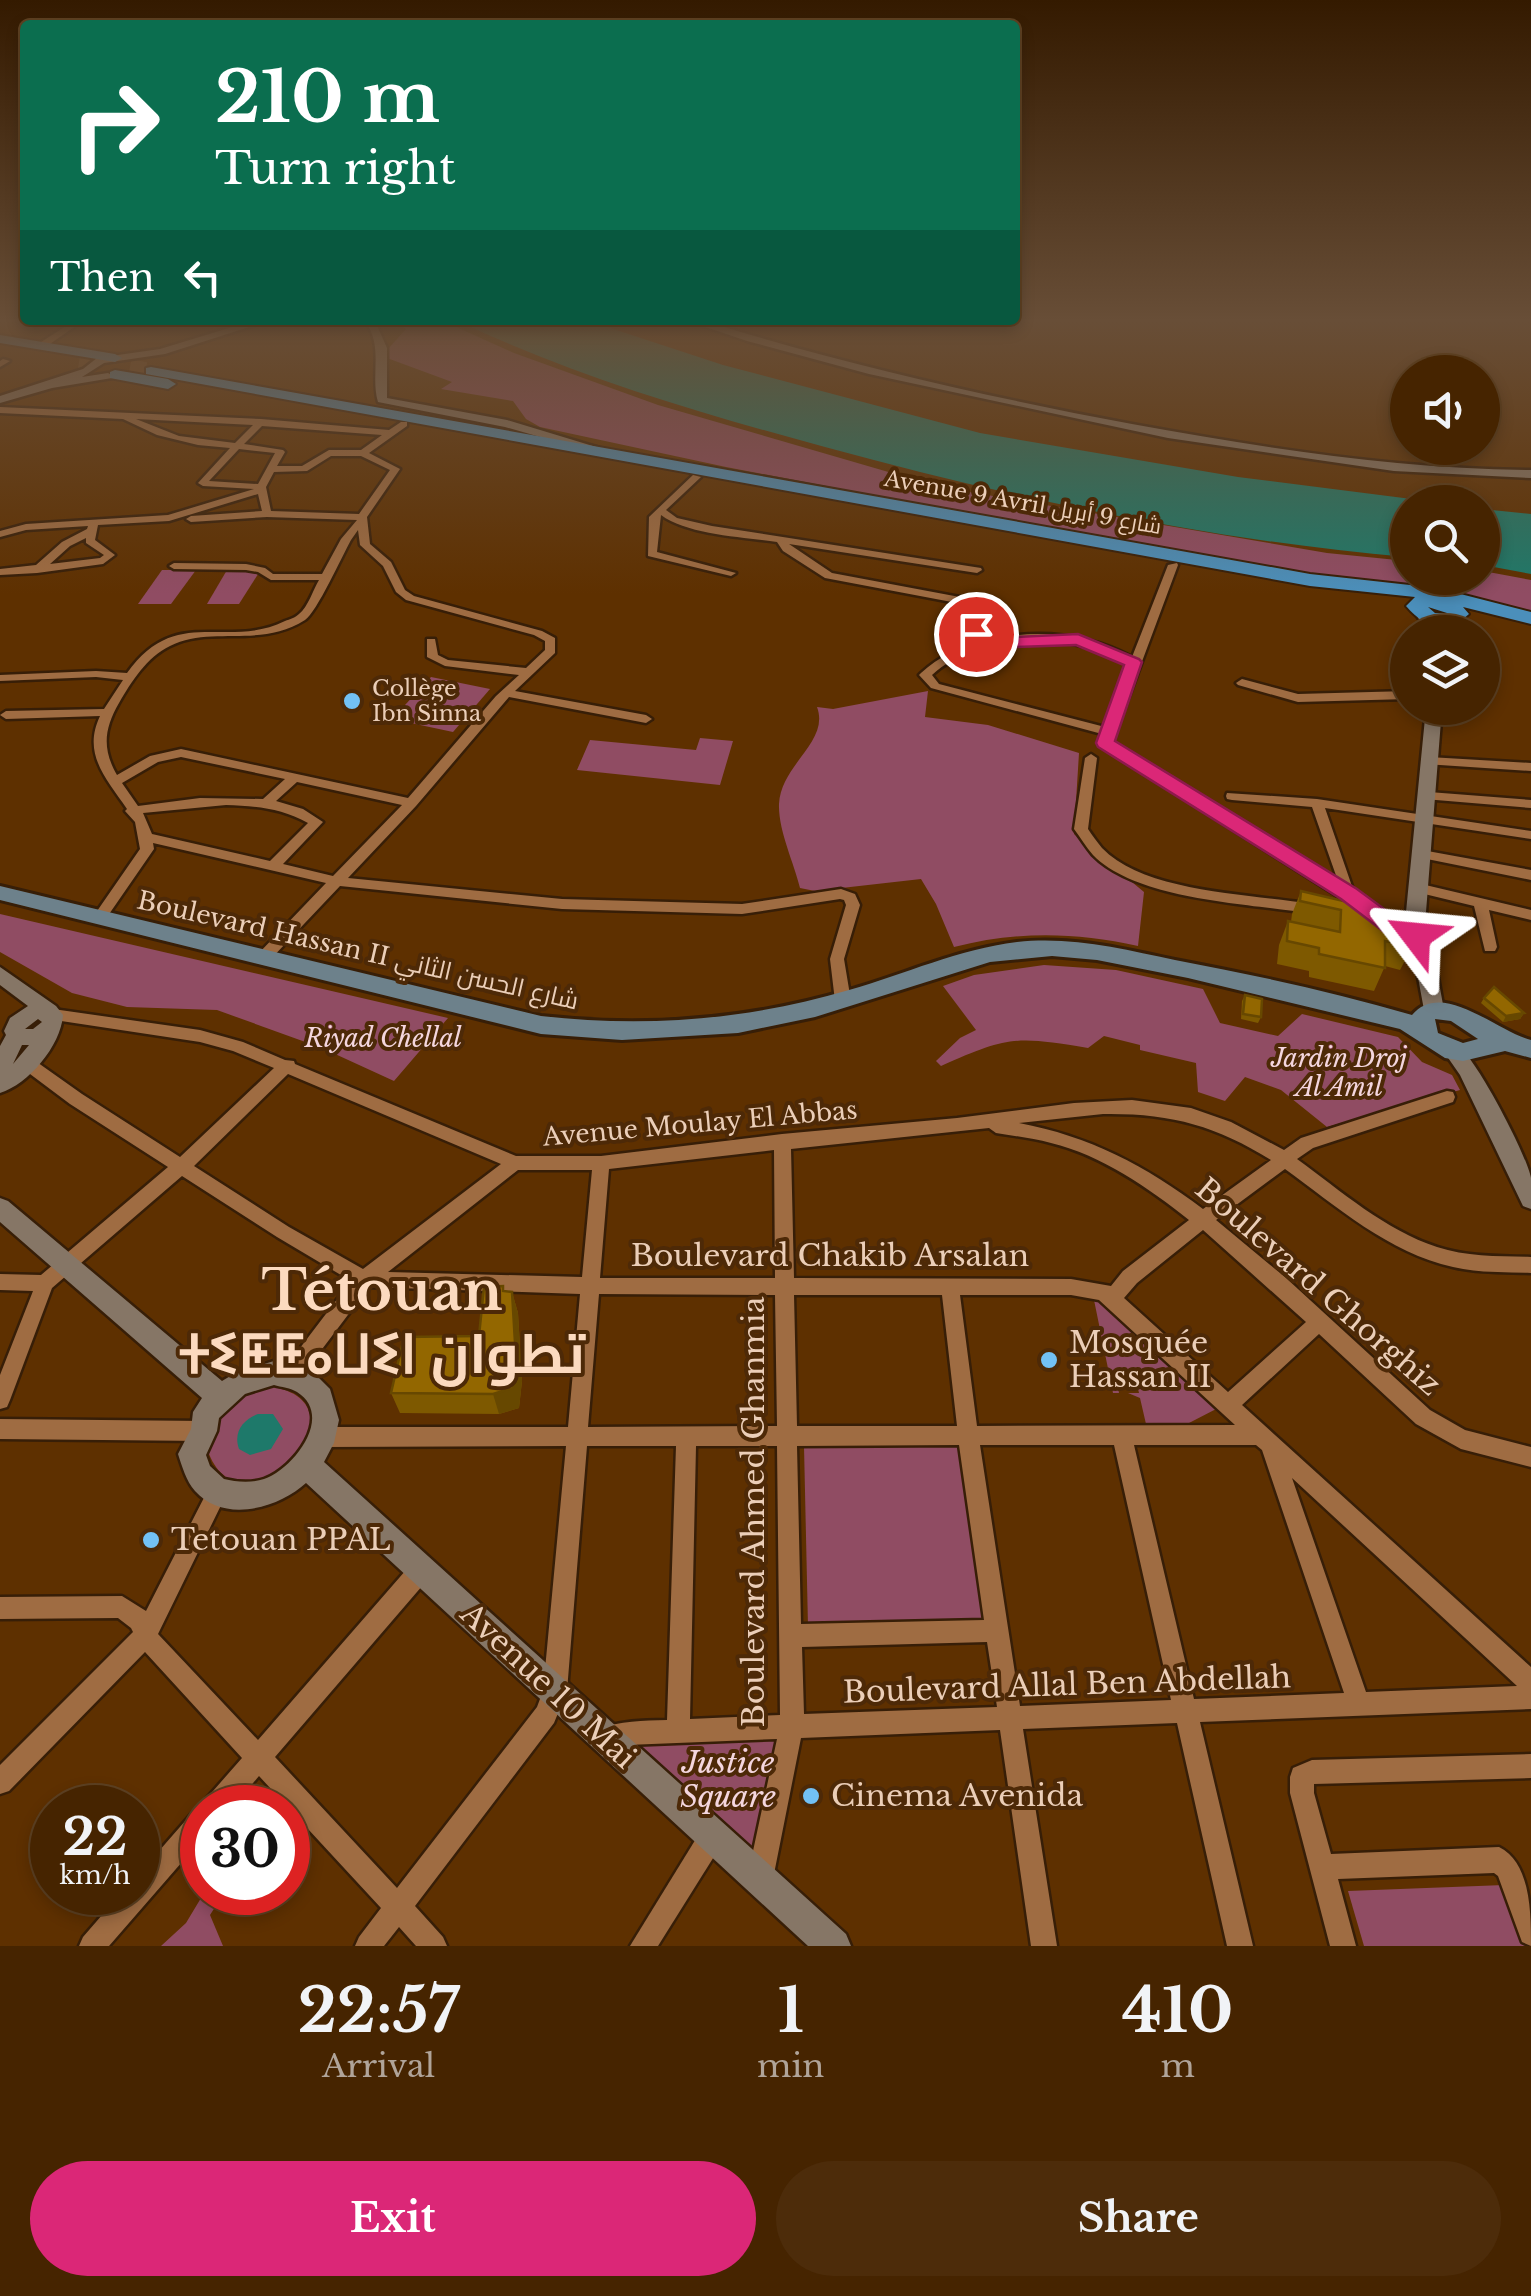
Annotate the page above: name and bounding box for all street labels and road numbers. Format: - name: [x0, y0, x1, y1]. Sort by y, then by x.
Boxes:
- street label: Avenue 9 Avril شارع 9 أبريل: [881, 465, 1164, 541]
- street label: Boulevard Hassan II شارع الحسن الثاني: [133, 885, 582, 1020]
- street label: Avenue Moulay El Abbas: [541, 1094, 859, 1153]
- street label: Boulevard Ghorghiz: [1188, 1170, 1449, 1403]
- street label: Boulevard Chakib Arsalan: [631, 1237, 1029, 1274]
- street label: Boulevard Ahmed Ghanmia: [735, 1296, 772, 1727]
- street label: Avenue 10 Mai: [452, 1594, 644, 1776]
- street label: Boulevard Allal Ben Abdellah: [842, 1658, 1292, 1711]

